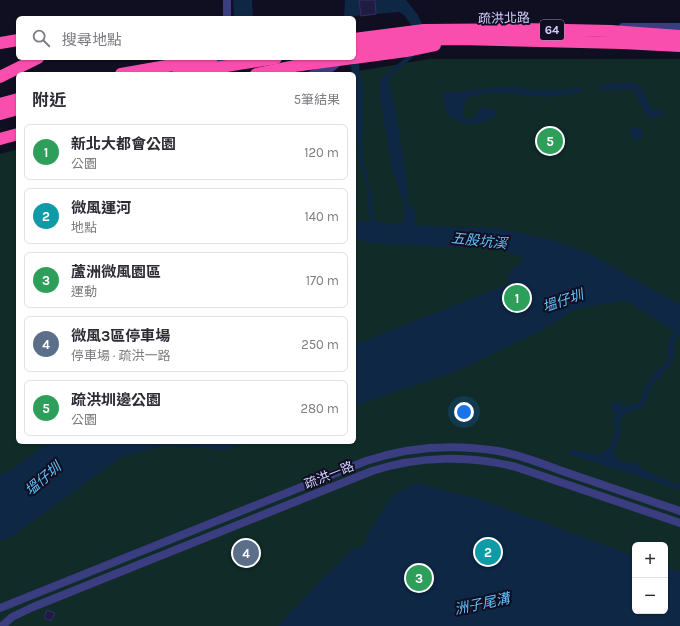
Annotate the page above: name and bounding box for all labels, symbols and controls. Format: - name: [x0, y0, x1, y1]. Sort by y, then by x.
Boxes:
- street label: 疏洪北路: [478, 10, 530, 26]
- search box: [16, 16, 356, 60]
- road number: 64: [540, 20, 564, 40]
- icon: search: [30, 27, 52, 49]
- text: 搜尋地點: [62, 31, 122, 49]
- text: 附近: [32, 90, 66, 110]
- text: 5筆結果: [294, 92, 340, 107]
- pin: 5: [537, 126, 563, 156]
- text: 新北大都會公園: [71, 135, 176, 153]
- text: 1: [44, 145, 48, 160]
- text: 120 m: [304, 145, 339, 160]
- text: 公園: [71, 156, 97, 171]
- text: 微風運河: [71, 199, 131, 217]
- text: 2: [42, 209, 50, 224]
- text: 140 m: [304, 209, 339, 224]
- text: 地點: [71, 220, 97, 235]
- water label: 五股坑溪: [450, 230, 510, 253]
- text: 蘆洲微風園區: [71, 263, 161, 281]
- text: 3: [42, 273, 50, 288]
- text: 170 m: [306, 273, 339, 288]
- pin: 1: [504, 283, 530, 313]
- text: 運動: [71, 284, 97, 299]
- water label: 塭仔圳: [540, 285, 588, 316]
- text: 微風3區停車場: [71, 327, 170, 345]
- text: 4: [42, 337, 50, 352]
- text: 250 m: [301, 337, 339, 352]
- text: 停車場 · 疏洪一路: [71, 348, 171, 363]
- text: 疏洪圳邊公園: [71, 391, 161, 409]
- text: 5: [42, 401, 50, 416]
- text: 280 m: [301, 401, 339, 416]
- your location: [454, 402, 474, 422]
- text: 公園: [71, 412, 97, 427]
- water label: 塭仔圳: [22, 457, 66, 499]
- street label: 疏洪一路: [302, 458, 356, 492]
- pin: 2: [475, 537, 501, 567]
- pin: 4: [233, 538, 259, 568]
- map controls: [632, 542, 668, 614]
- button: +: [632, 542, 668, 578]
- pin: 3: [406, 563, 432, 593]
- button: −: [632, 578, 668, 614]
- water label: 洲子尾溝: [453, 589, 513, 618]

